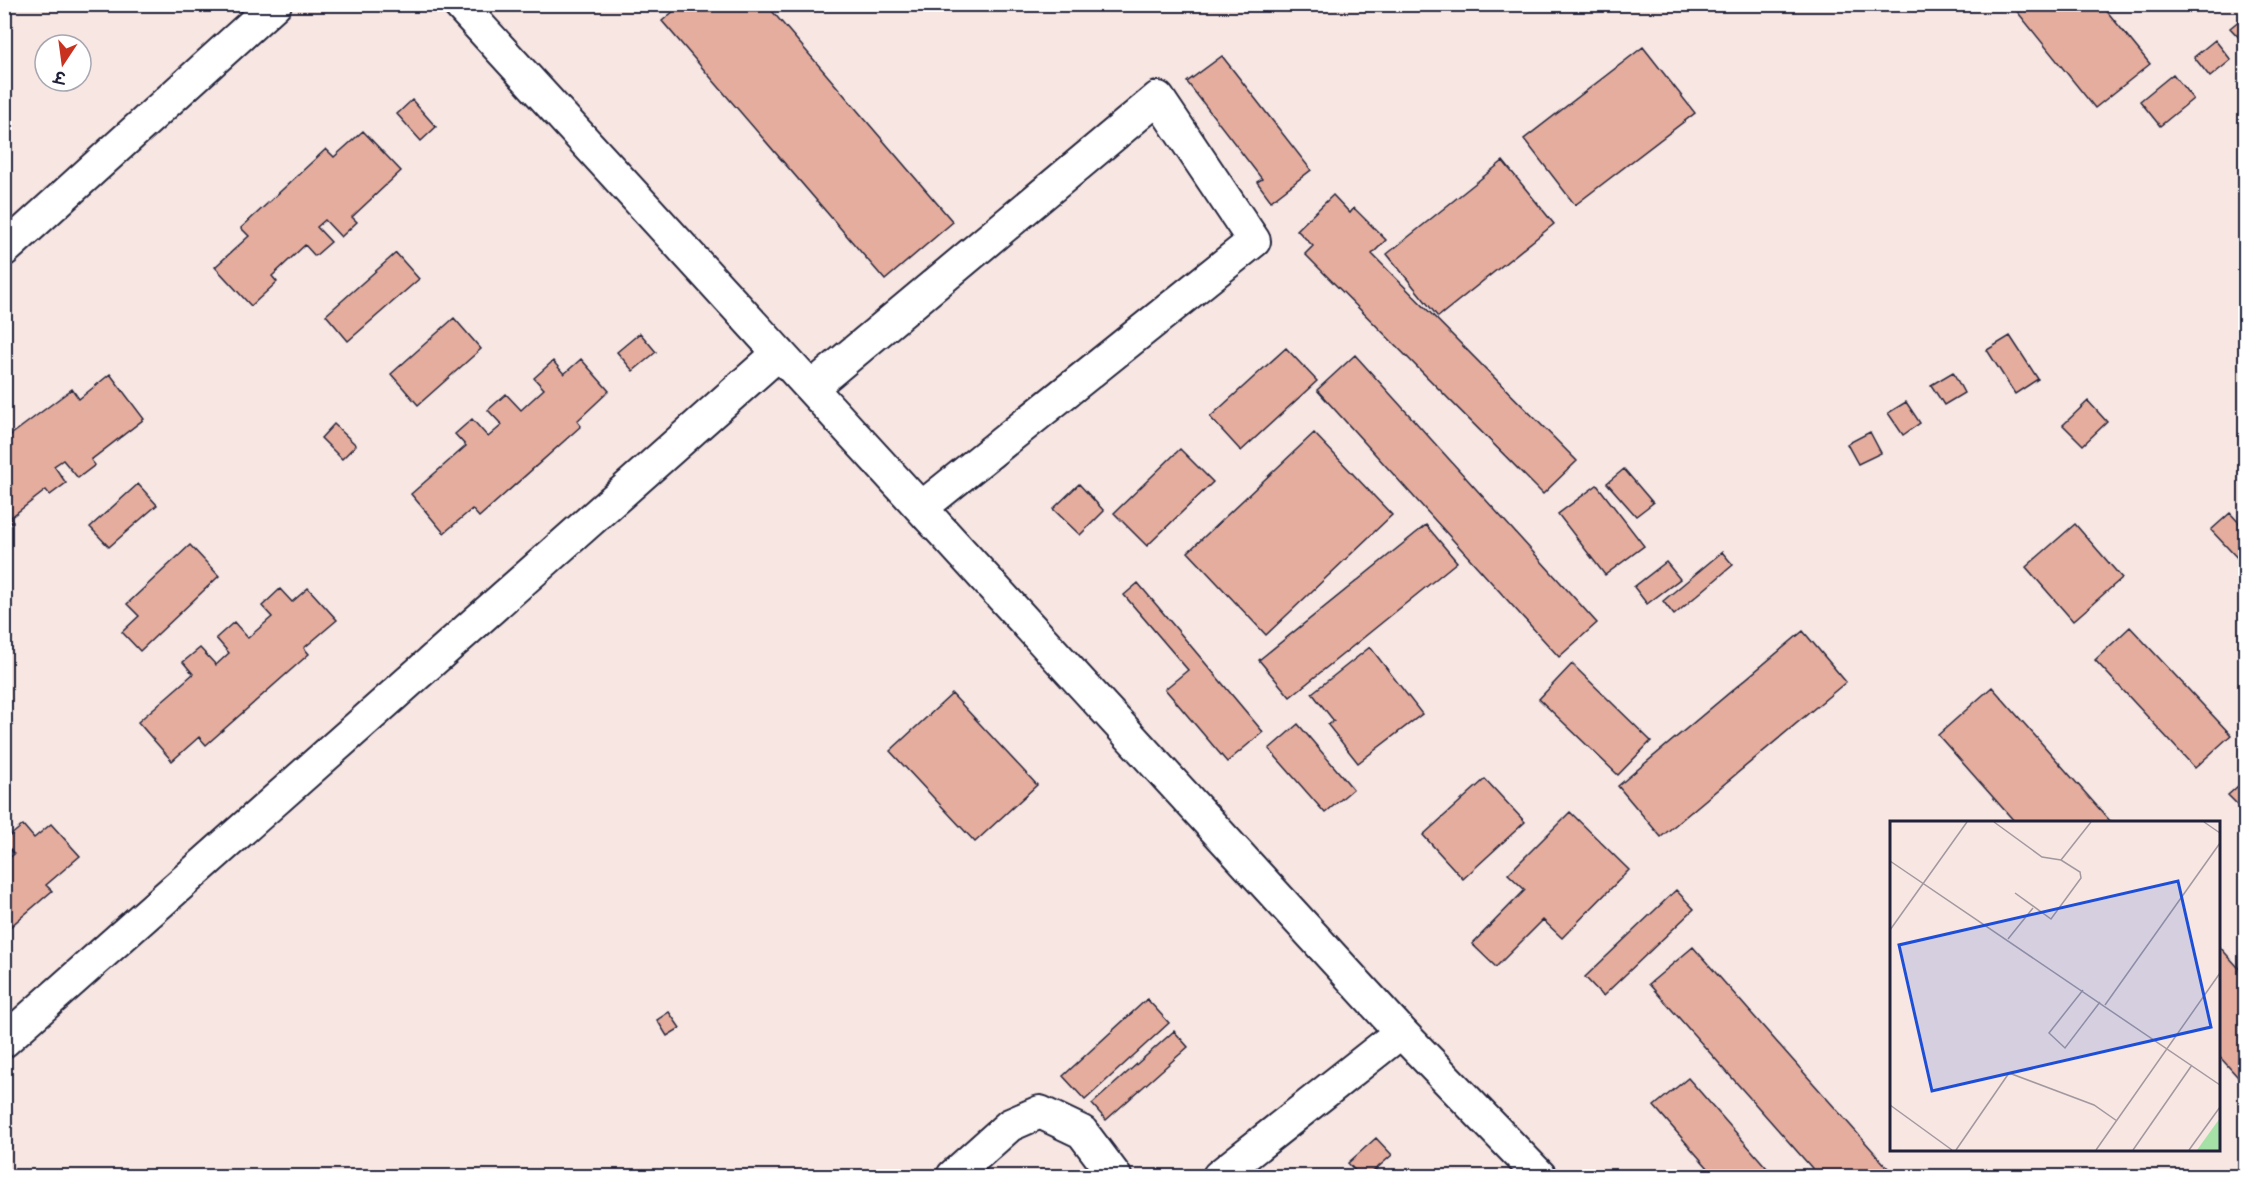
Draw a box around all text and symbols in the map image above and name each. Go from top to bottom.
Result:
north arrow [33,33,93,93]
text: उ [51,64,69,89]
inset map [1890,821,2220,1151]

